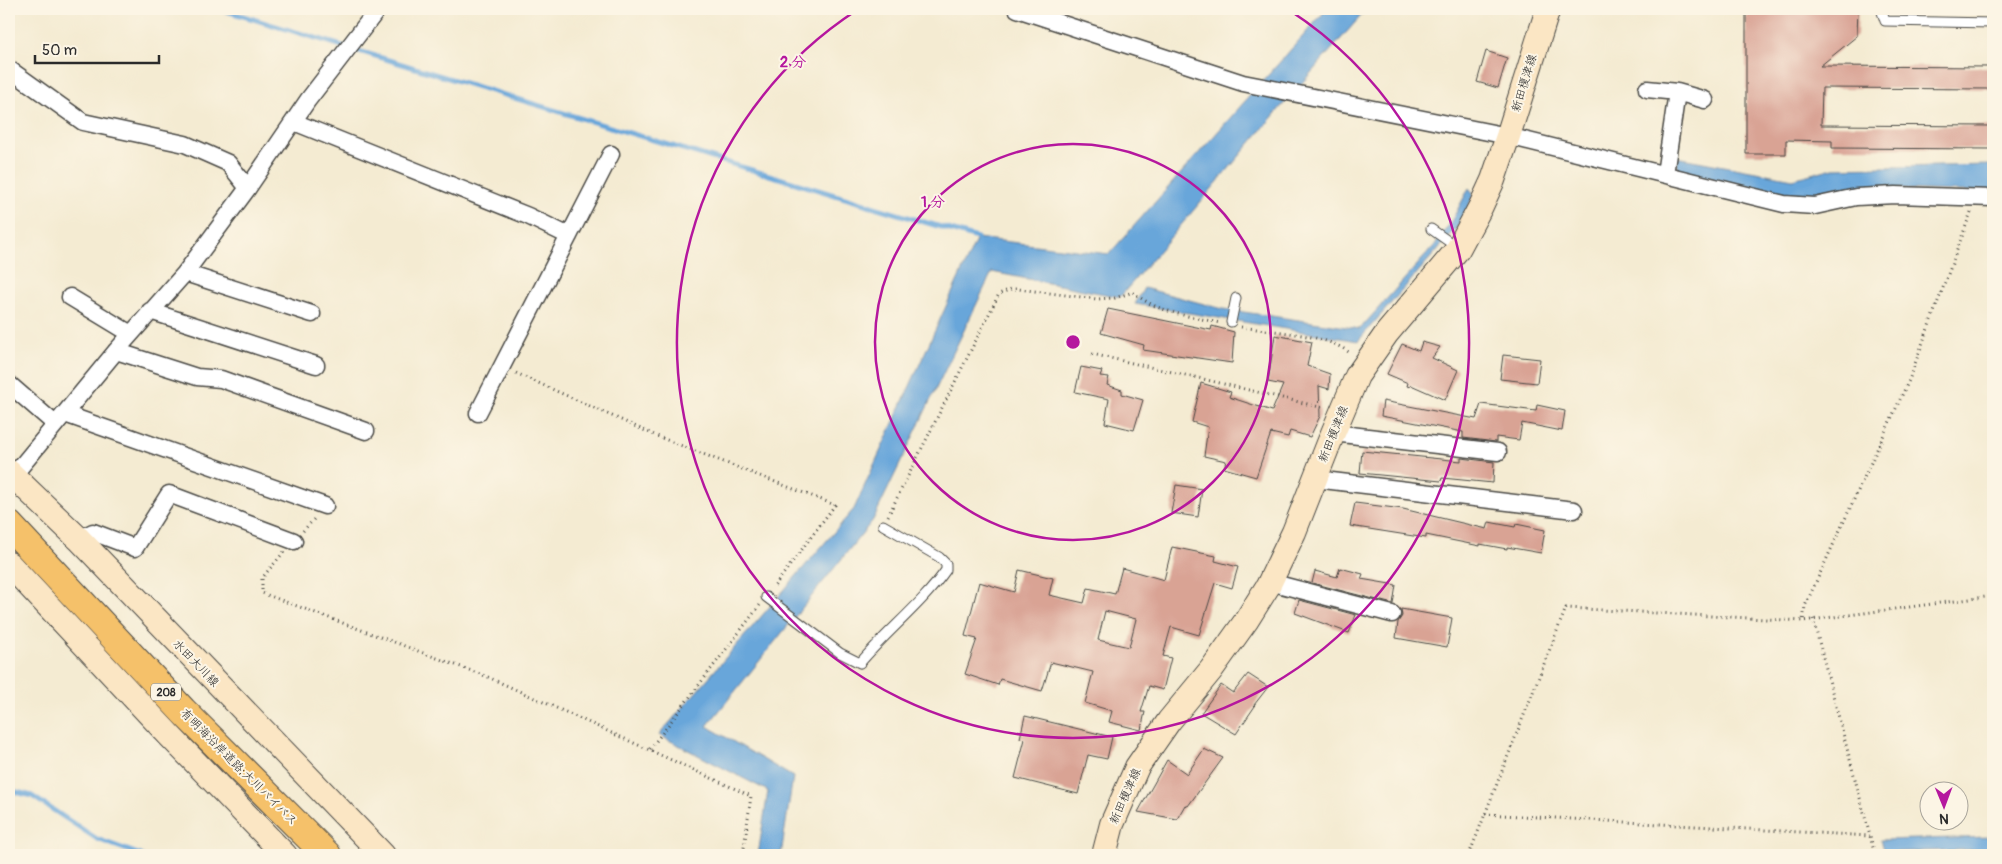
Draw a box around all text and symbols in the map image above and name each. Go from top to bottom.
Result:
scale bar [35,32,159,64]
text: 50 m [42,41,77,60]
street label: 新田榎津線 [1509,52,1540,114]
text: 2 分 [780,53,806,72]
text: 1 分 [921,193,945,212]
centre of rings [1064,333,1082,351]
street label: 新田榎津線 [1315,404,1352,465]
street label: 水田大川線 [169,637,222,690]
road number: 208 [151,684,181,700]
street label: 有明海沿岸道路;大川バイパス [177,706,300,829]
street label: 新田榎津線 [1106,766,1145,827]
north arrow [1920,782,1970,832]
text: N [1939,810,1949,827]

